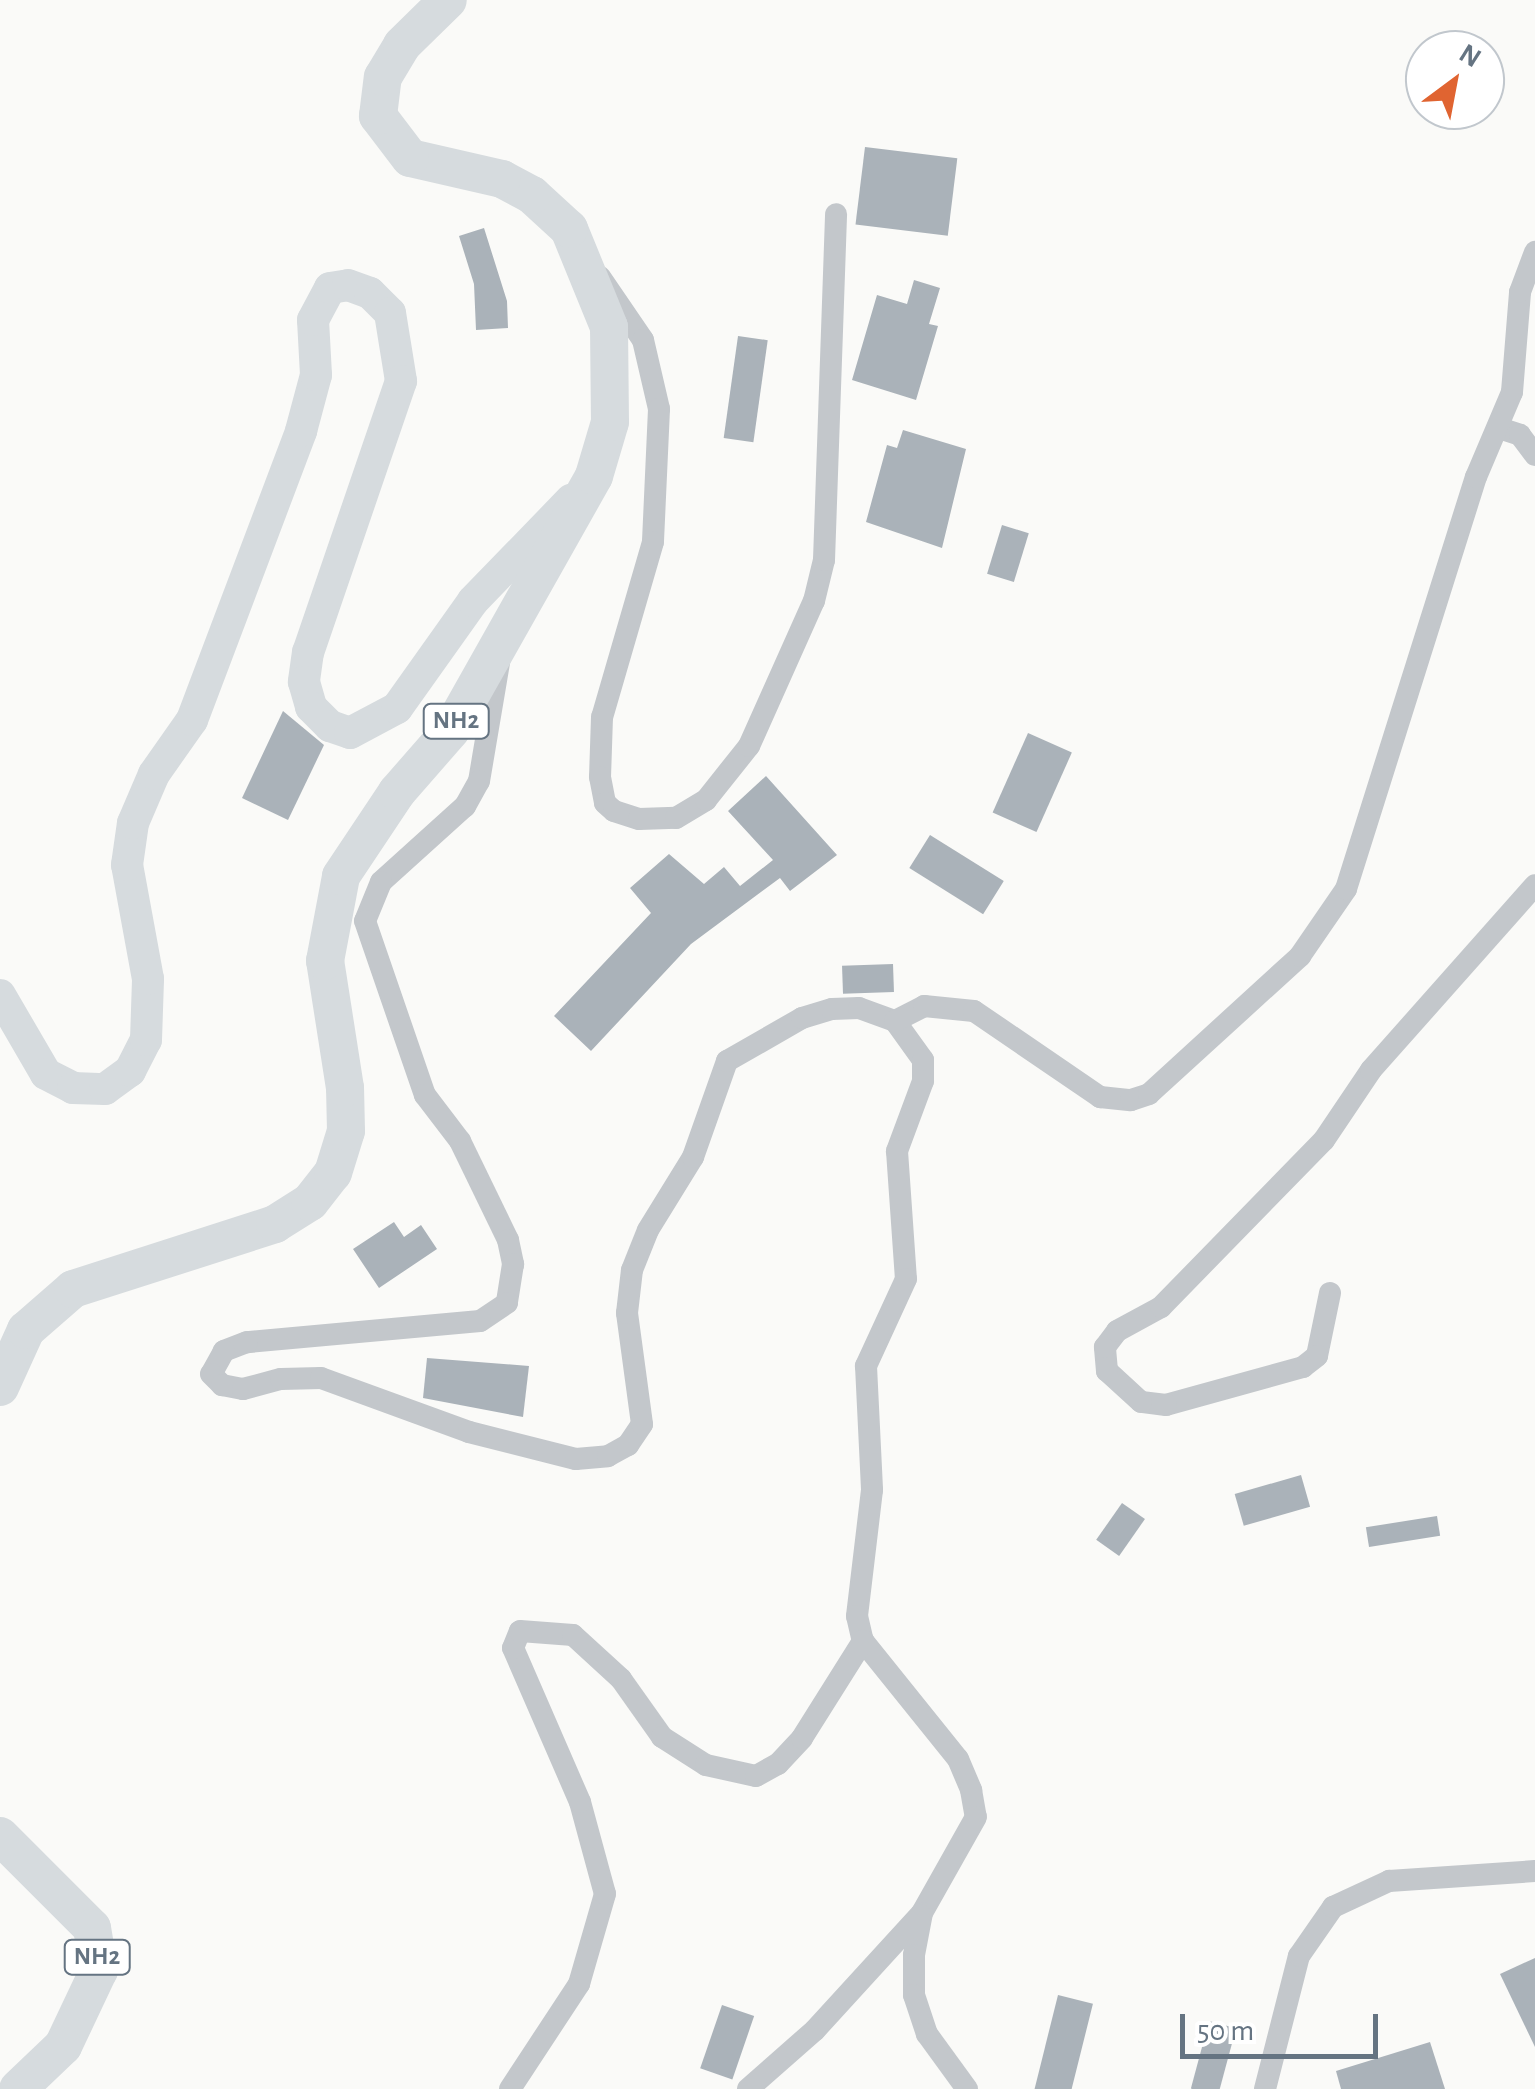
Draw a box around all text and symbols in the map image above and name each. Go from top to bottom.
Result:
north arrow [1405,30,1505,130]
text: N [1454,39,1486,73]
road number: NH2 [421,701,491,741]
road number: NH2 [62,1937,132,1977]
scale bar [1185,1994,1382,2056]
text: 50 m [1197,2016,1254,2046]

